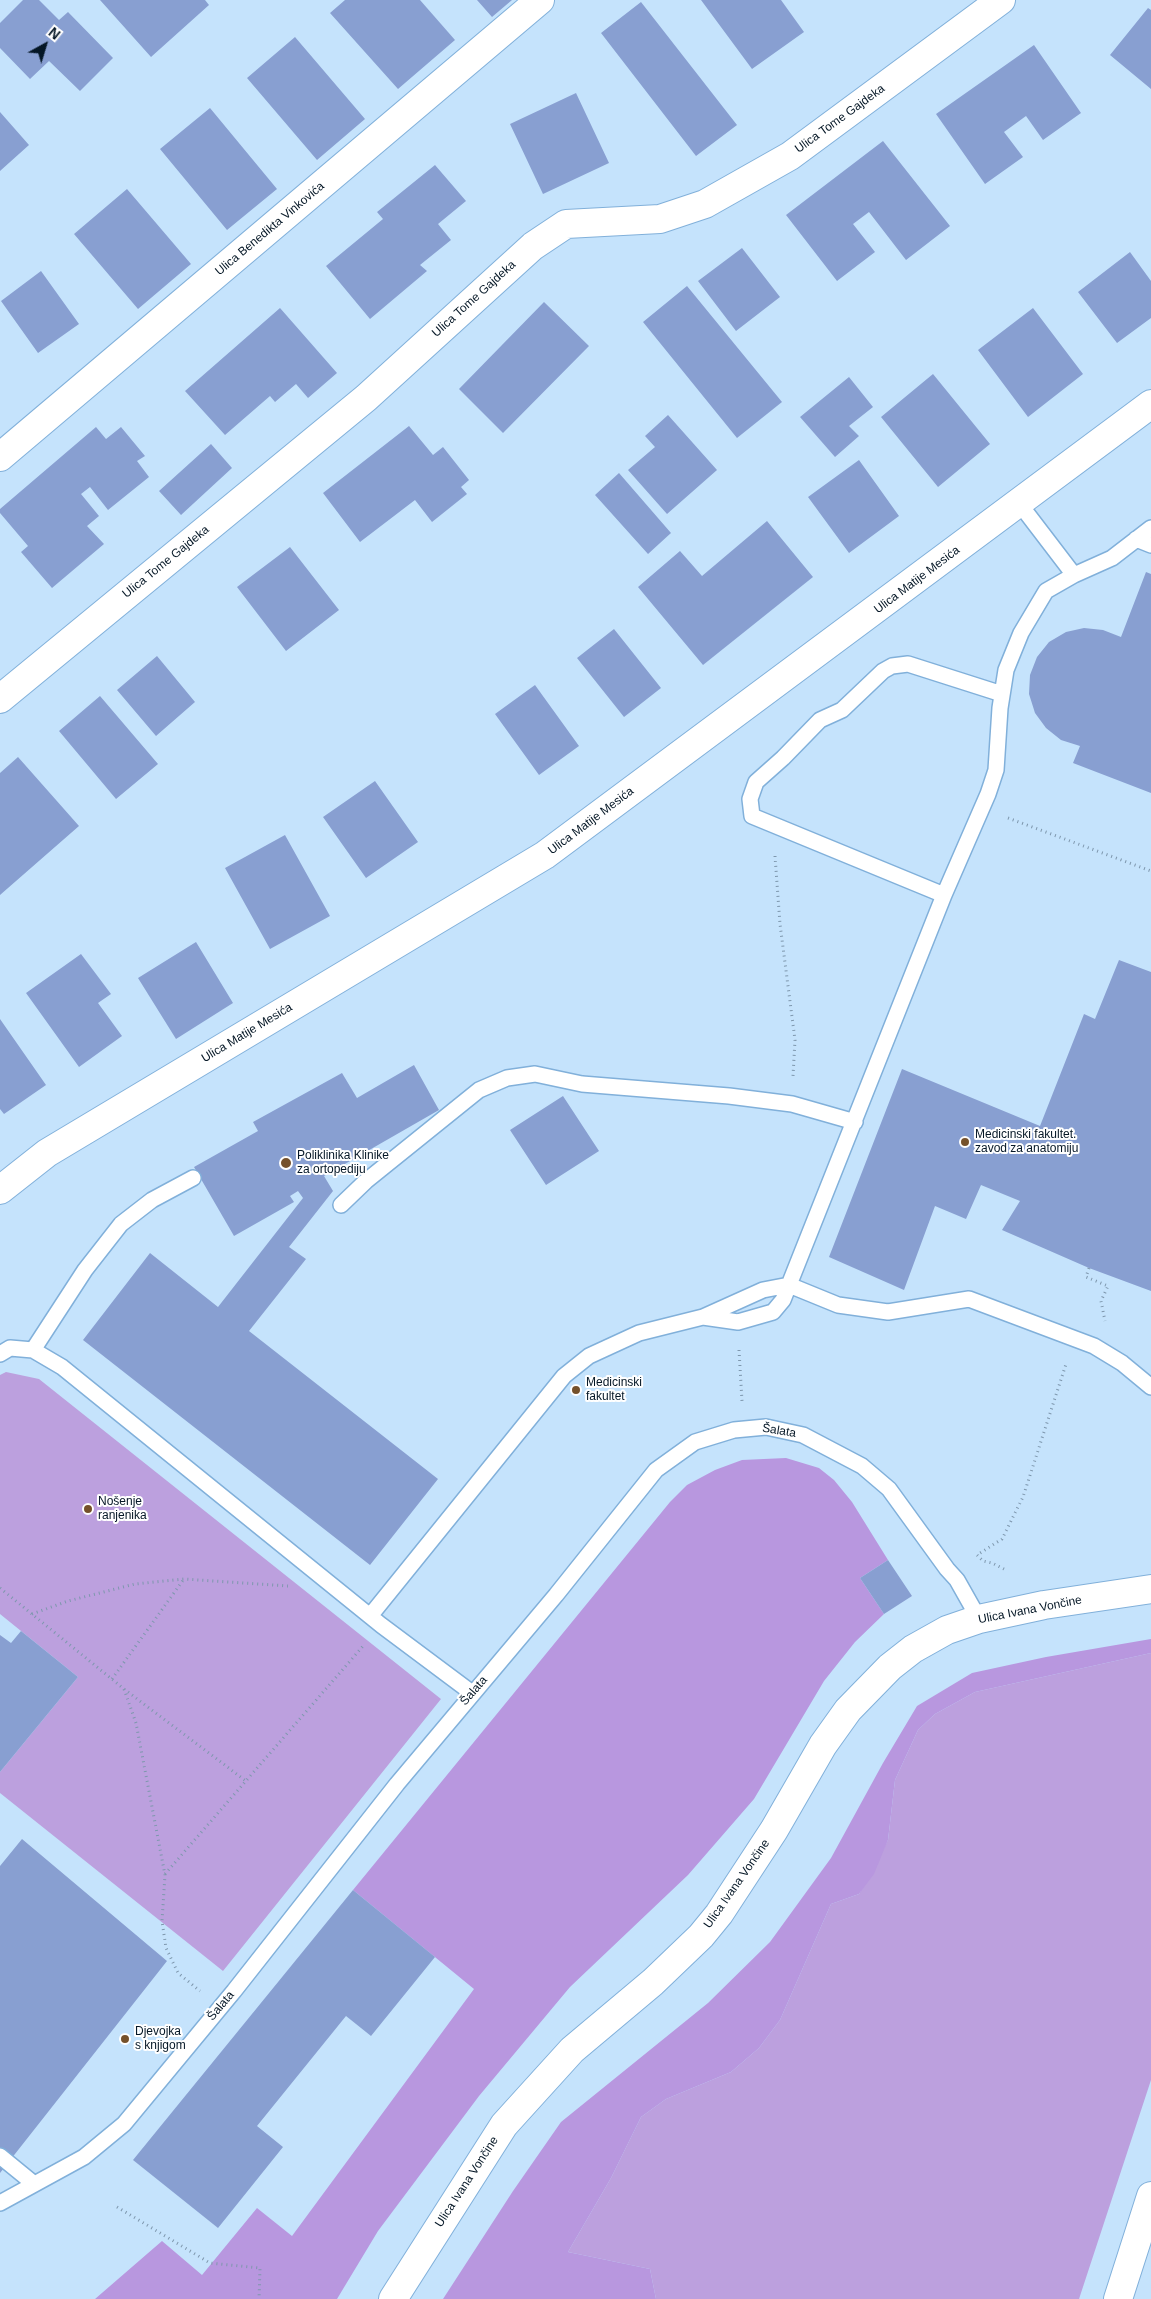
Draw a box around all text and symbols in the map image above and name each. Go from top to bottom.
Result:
north arrow [20,20,70,70]
text: N [45,24,63,43]
street label: Ulica Tome Gajdeka [792,82,888,156]
street label: Ulica Benedikta Vinkovića [213,179,327,279]
street label: Ulica Tome Gajdeka [429,258,519,340]
street label: Ulica Tome Gajdeka [120,523,212,601]
street label: Ulica Matije Mesića [871,543,963,617]
street label: Ulica Matije Mesića [545,784,637,858]
street label: Ulica Matije Mesića [199,1000,295,1066]
place label: Medicinski fakultet. zavod za anatomiju [975,1128,1078,1156]
marker: Medicinski fakultet. zavod za anatomiju [959,1136,971,1148]
place label: Poliklinika Klinike za ortopediju [297,1149,389,1177]
marker: Poliklinika Klinike za ortopediju [279,1156,293,1170]
place label: Medicinski fakultet [586,1376,642,1404]
marker: Medicinski fakultet [570,1384,582,1396]
street label: Šalata [761,1421,797,1441]
place label: Nošenje ranjenika [98,1495,147,1523]
marker: Nošenje ranjenika [82,1503,94,1515]
street label: Ulica Ivana Vončine [977,1593,1083,1627]
street label: Šalata [457,1673,491,1709]
street label: Ulica Ivana Vončine [701,1837,773,1931]
street label: Šalata [205,1988,237,2024]
place label: Djevojka s knjigom [135,2025,186,2053]
marker: Djevojka s knjigom [119,2033,131,2045]
street label: Ulica Ivana Vončine [432,2134,502,2230]

